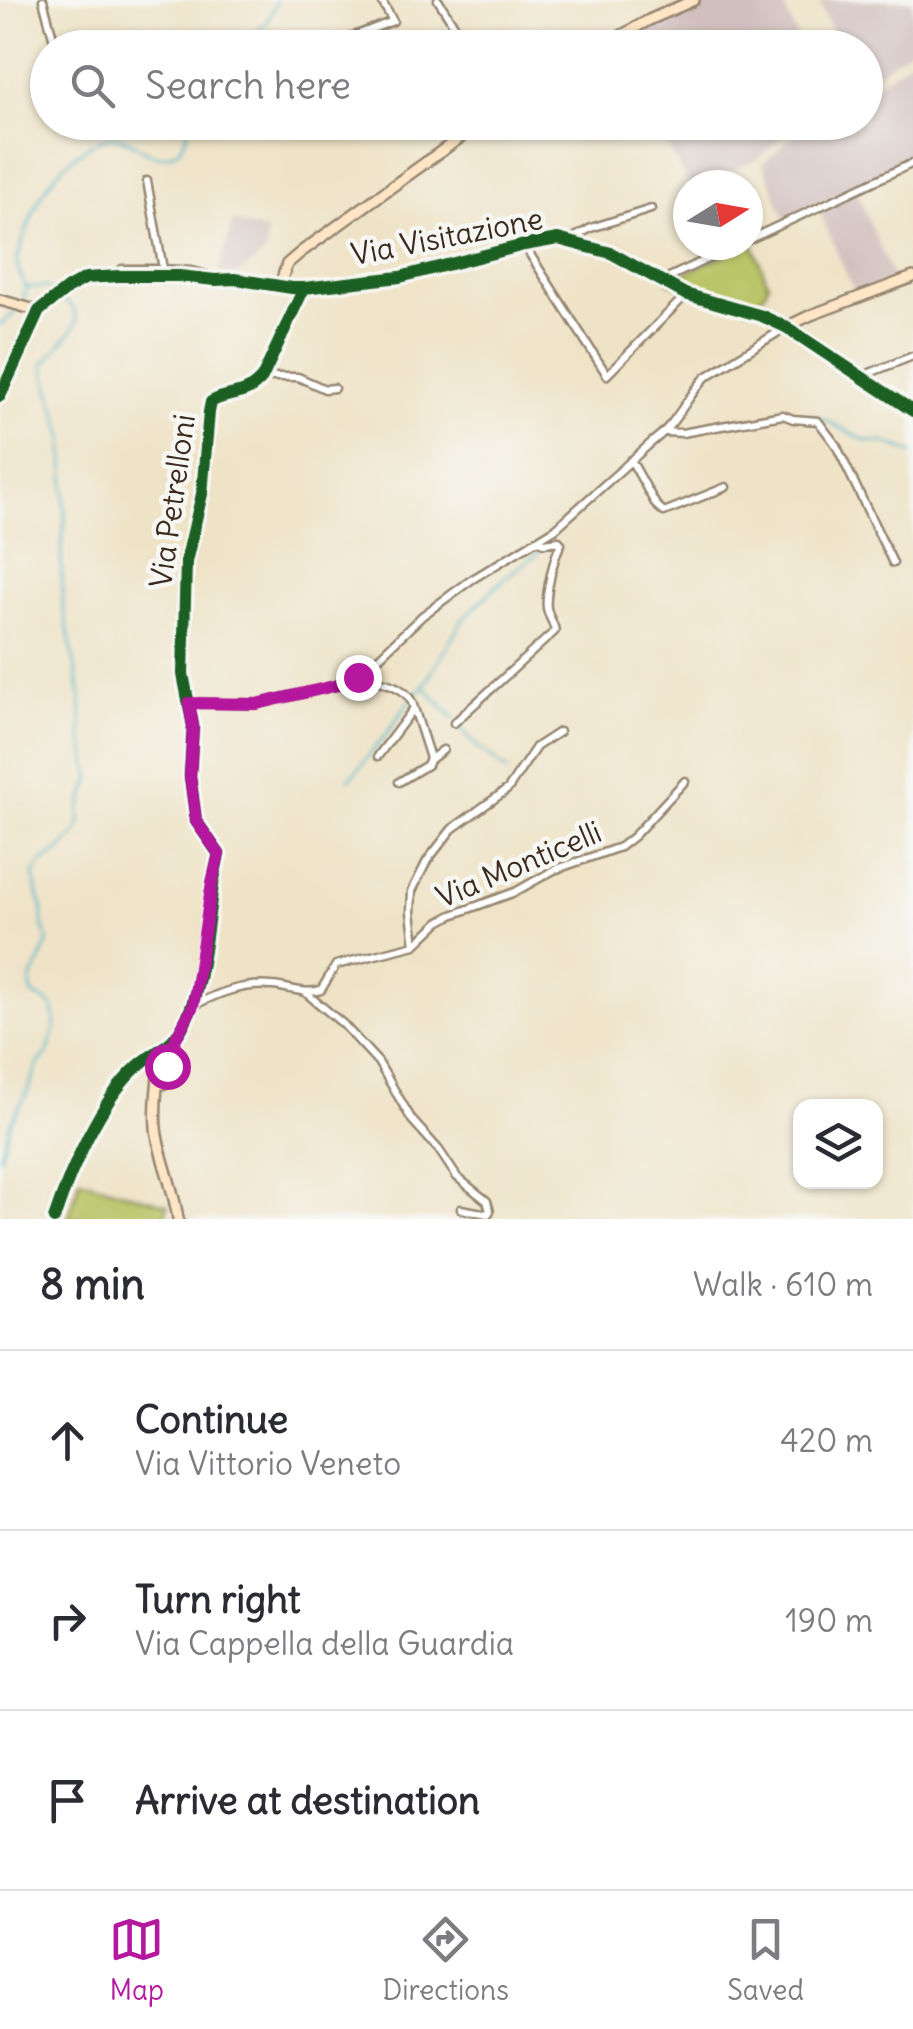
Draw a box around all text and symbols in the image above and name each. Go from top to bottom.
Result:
search box [30,30,883,140]
icon: search [65,58,120,113]
text: Search here [145,62,351,109]
north arrow [673,170,763,260]
street label: Via Visitazione [348,199,546,273]
street label: Via Petrelloni [141,412,203,590]
route end [336,655,382,701]
street label: Via Monticelli [430,812,607,916]
route start [145,1044,191,1090]
map controls [793,1099,883,1189]
button: layers [793,1099,883,1189]
text: 8 min [40,1258,145,1310]
text: Walk · 610 m [693,1264,873,1305]
text: Continue [135,1396,288,1443]
icon: ahead [40,1413,95,1468]
text: 420 m [780,1420,873,1461]
text: Via Vittorio Veneto [135,1443,401,1484]
text: Turn right [135,1576,301,1623]
icon: right [40,1593,95,1648]
text: 190 m [785,1600,873,1641]
text: Via Cappella della Guardia [135,1623,514,1664]
icon: arrive [40,1773,95,1828]
text: Arrive at destination [135,1777,480,1824]
tab: Map [109,1912,164,2008]
tab: Directions [382,1912,509,2008]
tab: Saved [727,1912,804,2008]

